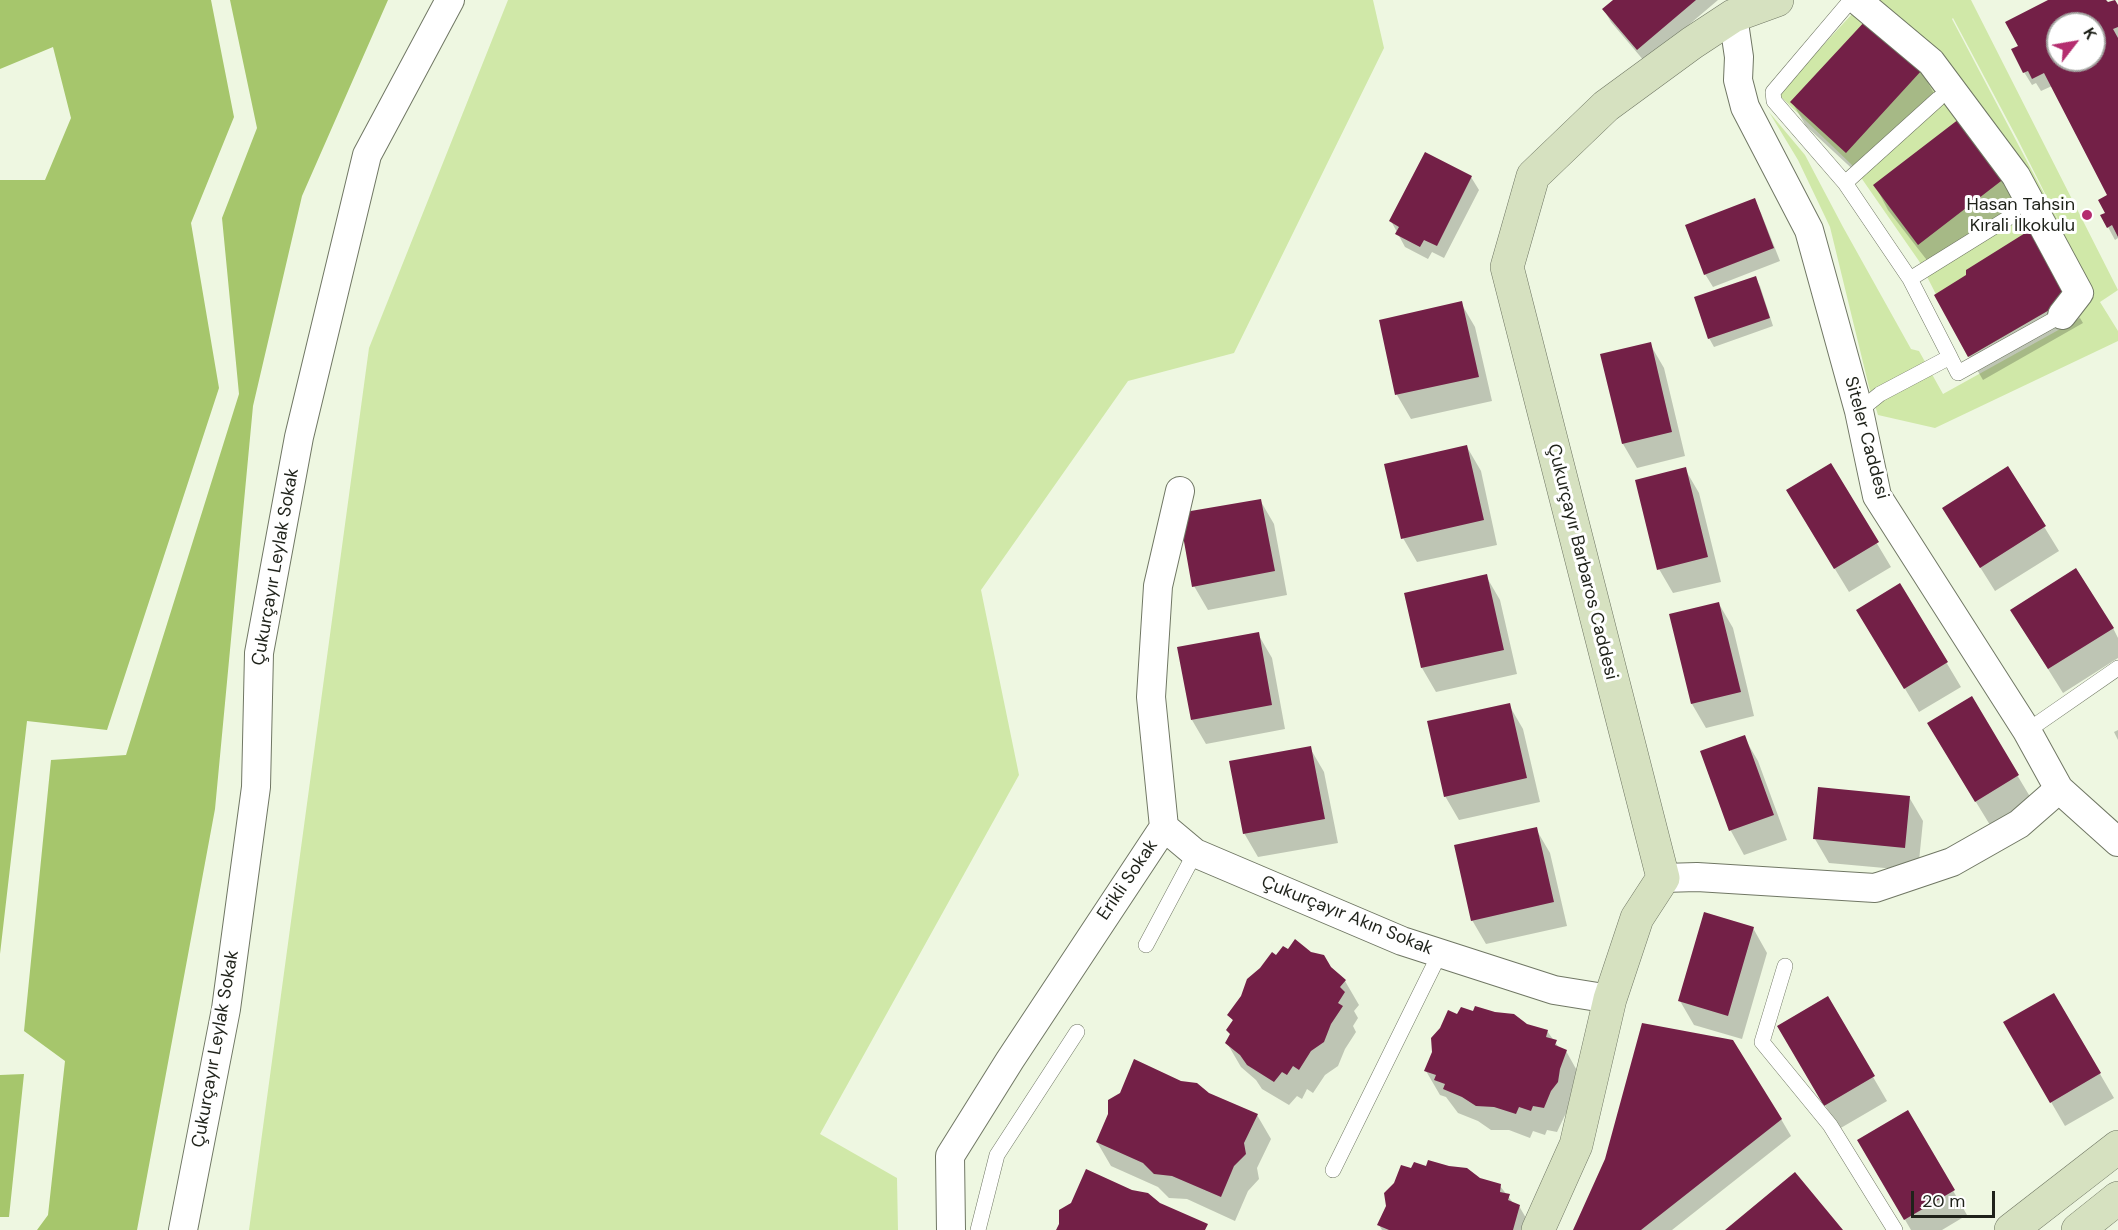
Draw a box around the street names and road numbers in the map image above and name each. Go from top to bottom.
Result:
street label: Siteler Caddesi [1839,374,1893,502]
street label: Çukurçayır Barbaros Caddesi [1542,442,1622,682]
street label: Çukurçayır Leylak Sokak [248,467,304,667]
street label: Erikli Sokak [1093,836,1163,924]
street label: Çukurçayır Akın Sokak [1258,872,1436,960]
street label: Çukurçayır Leylak Sokak [188,949,244,1149]

